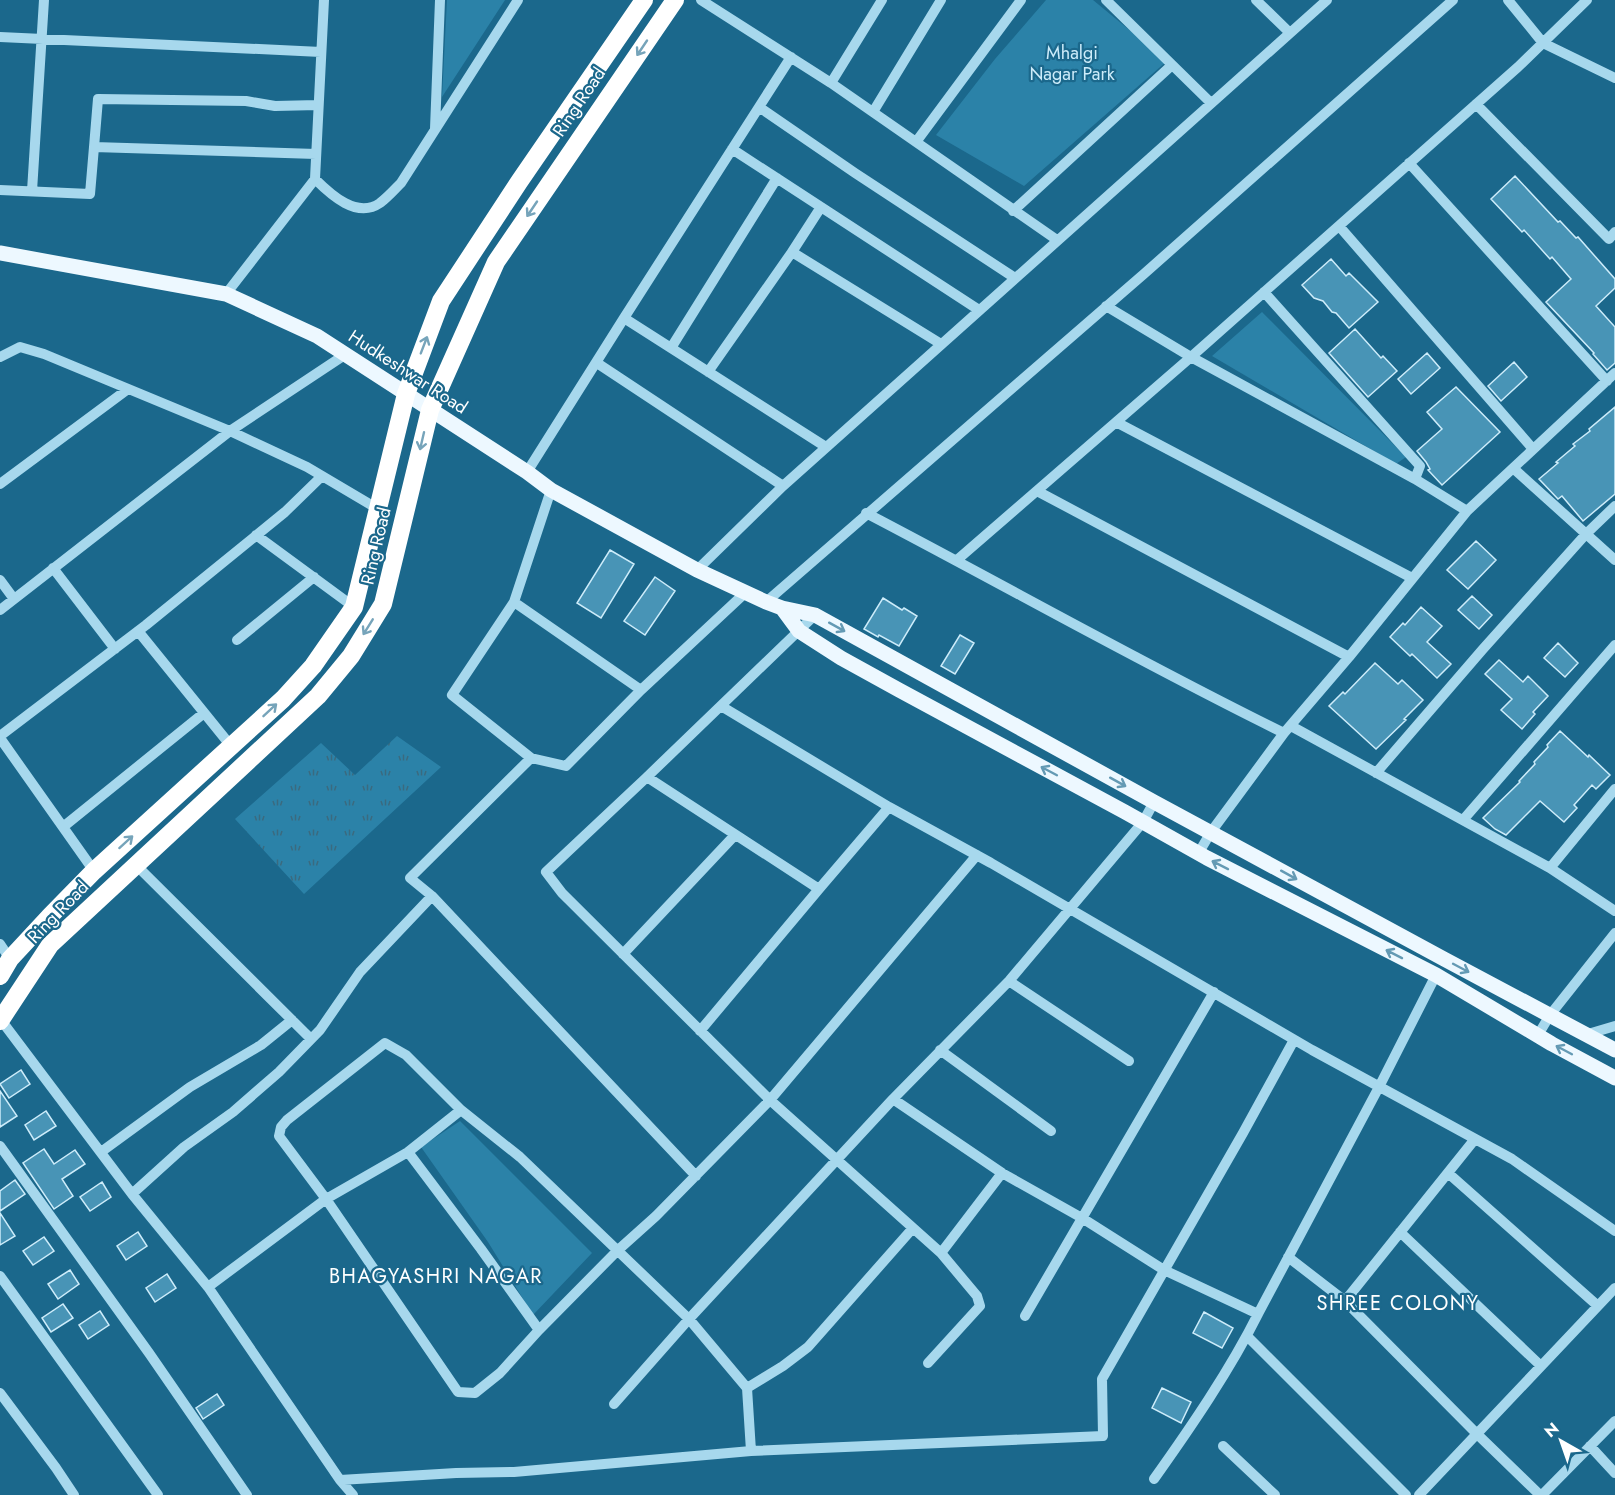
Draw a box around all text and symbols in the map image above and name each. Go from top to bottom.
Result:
one-way arrow [635,40,648,57]
park label: Mhalgi Nagar Park [1029,40,1115,87]
street label: Ring Road [546,62,612,142]
one-way arrow [526,201,538,217]
street label: Hudkeshwar Road [343,324,473,420]
one-way arrow [419,337,430,355]
one-way arrow [416,432,428,451]
street label: Ring Road [354,505,398,587]
one-way arrow [362,619,375,636]
one-way arrow [828,621,845,633]
one-way arrow [262,704,277,718]
one-way arrow [1041,765,1059,776]
one-way arrow [1109,776,1126,788]
one-way arrow [118,835,133,849]
one-way arrow [1212,859,1230,871]
one-way arrow [1280,870,1298,881]
street label: Ring Road [21,875,95,949]
one-way arrow [1385,947,1403,959]
one-way arrow [1451,963,1469,974]
one-way arrow [1555,1044,1573,1055]
district label: BHAGYASHRI NAGAR [329,1262,543,1291]
district label: SHREE COLONY [1317,1289,1479,1318]
north arrow [1531,1411,1591,1471]
text: N [1539,1417,1564,1443]

